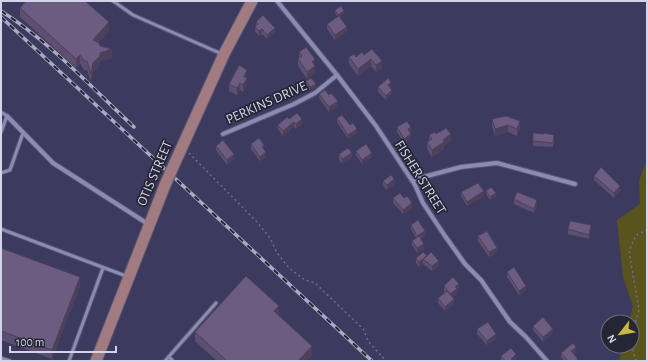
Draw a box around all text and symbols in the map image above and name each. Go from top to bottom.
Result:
street label: PERKINS DRIVE [224,79,309,127]
street label: FISHER STREET [392,138,448,217]
street label: OTIS STREET [135,139,175,208]
north arrow [600,314,640,354]
scale bar [10,328,116,354]
text: N [605,333,619,345]
text: 100 m [16,336,44,348]

